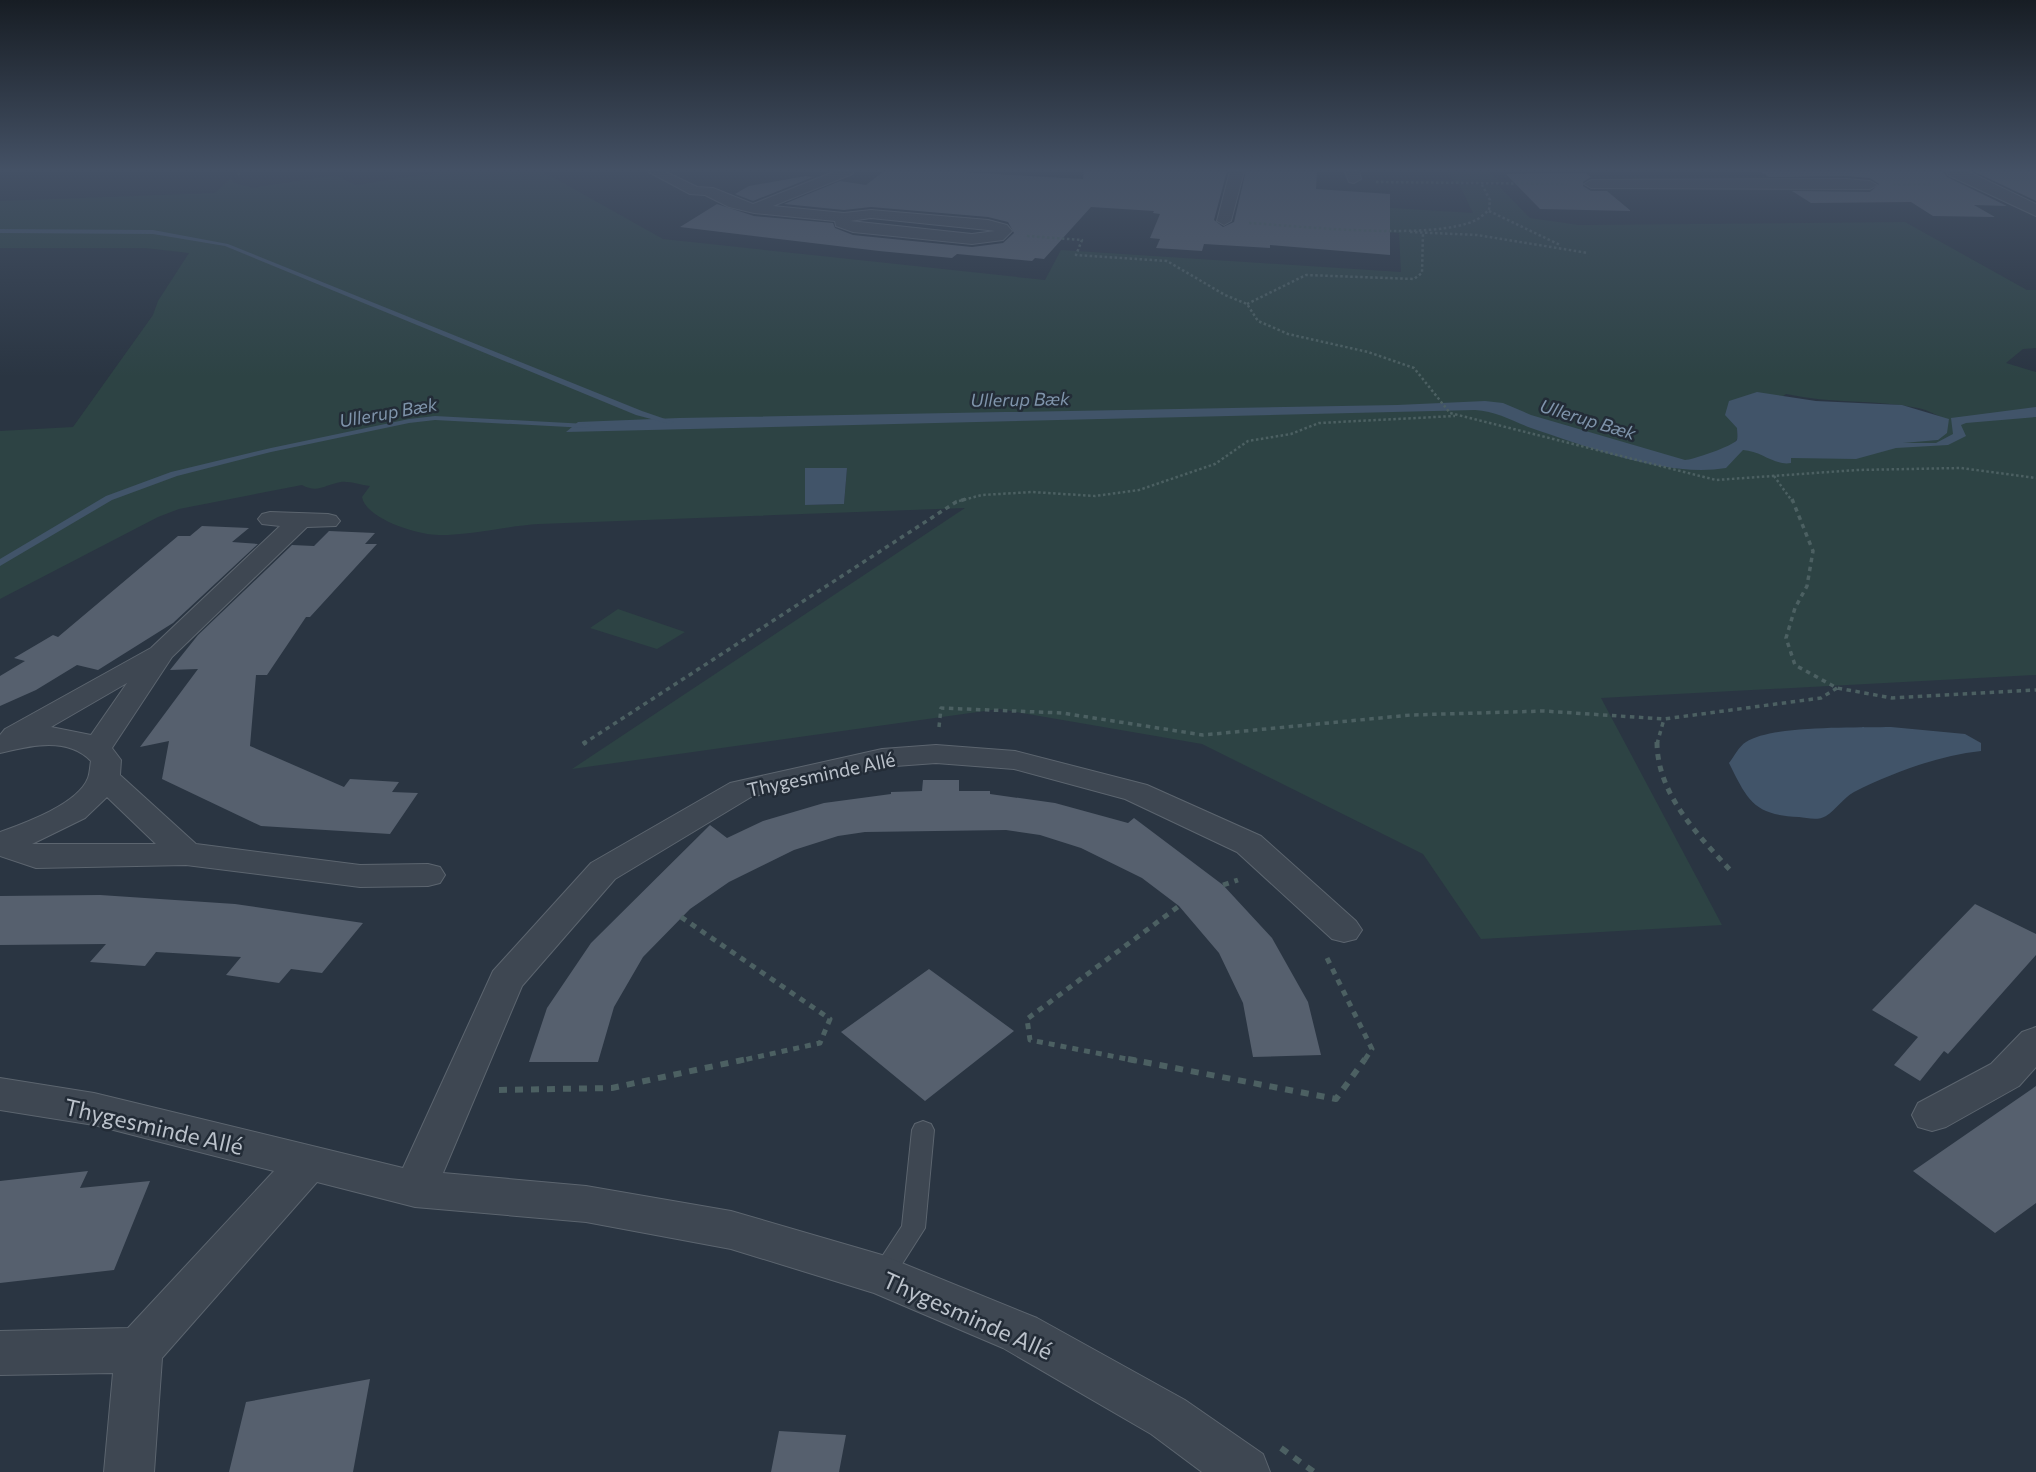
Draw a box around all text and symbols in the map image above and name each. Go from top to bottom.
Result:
water label: Ullerup Bæk [970,387,1071,411]
water label: Ullerup Bæk [337,392,440,431]
water label: Ullerup Bæk [1537,394,1640,444]
street label: Thygesminde Allé [745,747,897,801]
street label: Thygesminde Allé [62,1092,246,1160]
street label: Thygesminde Allé [879,1265,1057,1365]

